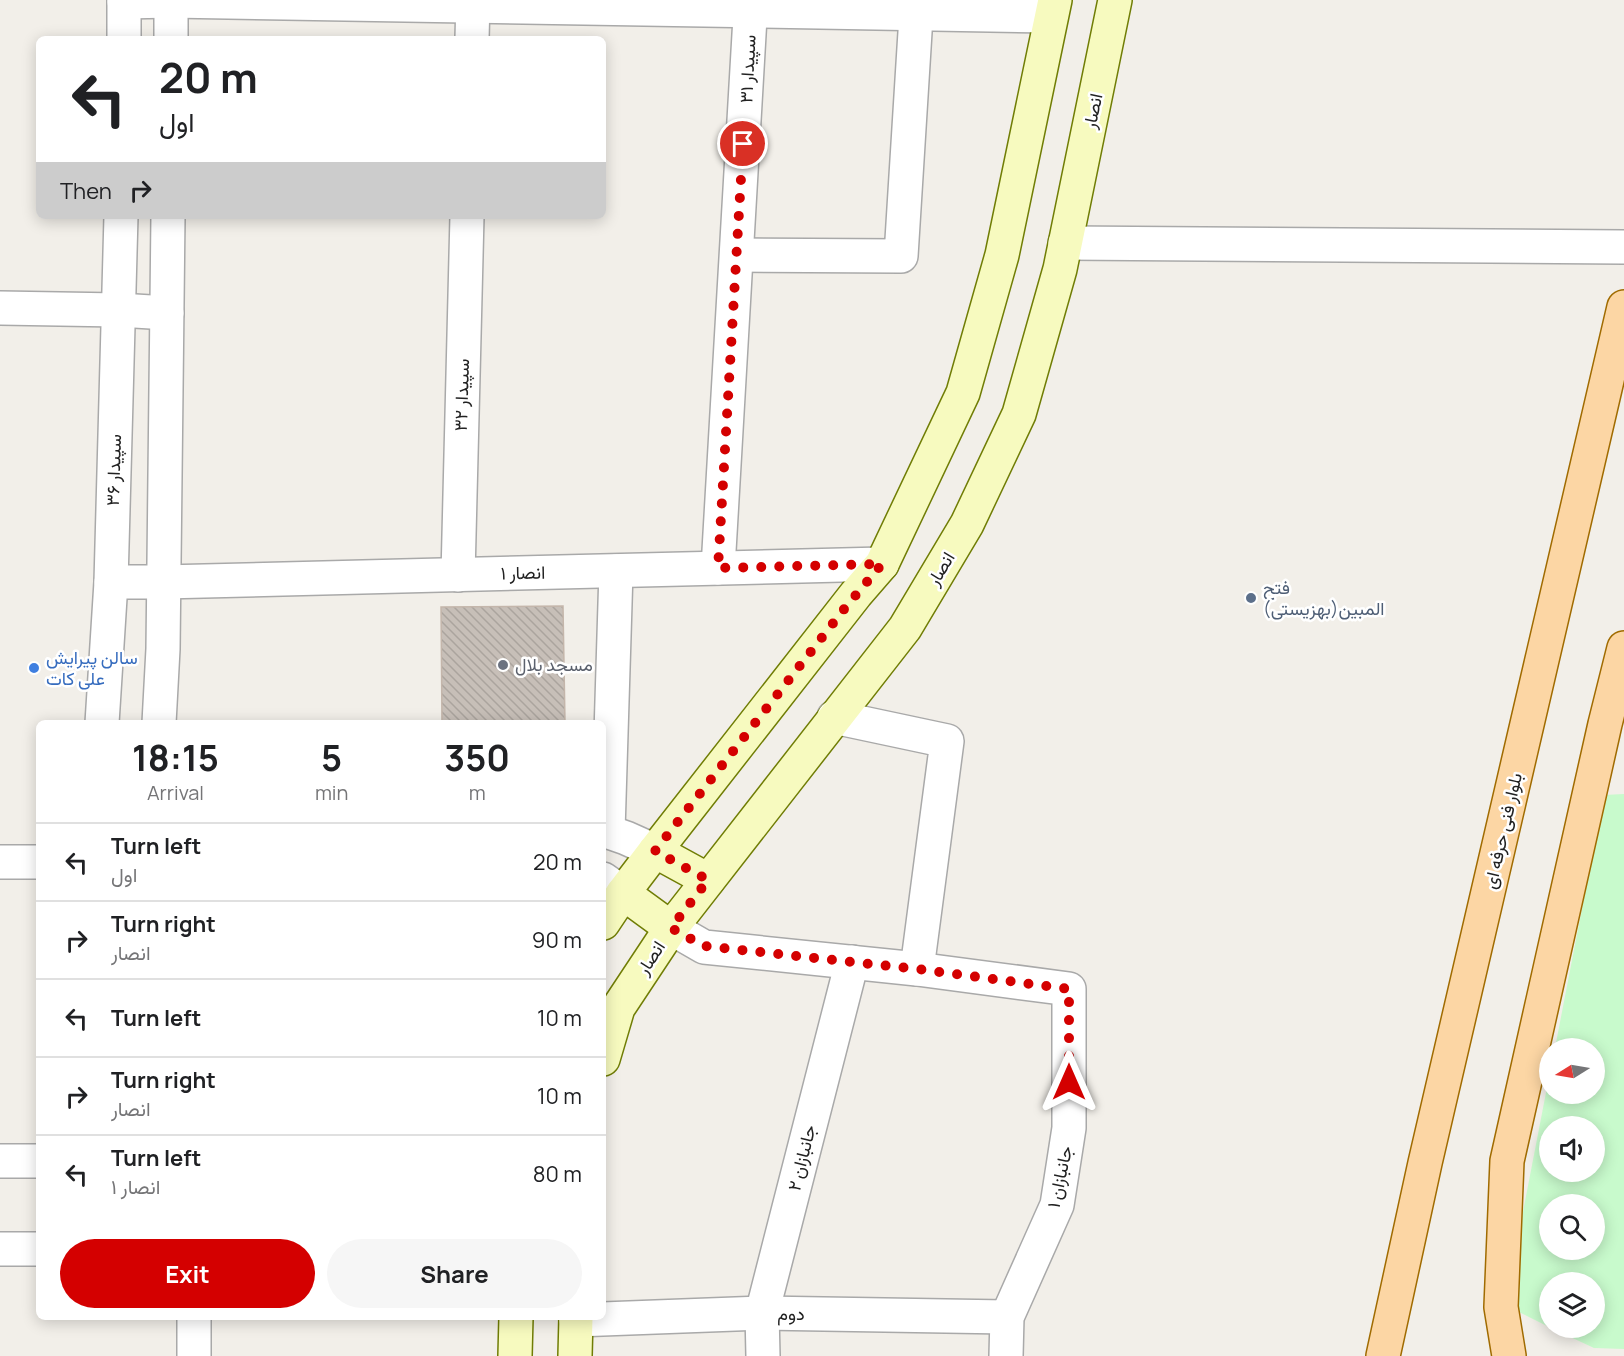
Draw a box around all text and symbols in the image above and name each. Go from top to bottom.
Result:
street label: سپیدار ۳۱ [733,34,762,104]
text: 20 m [159,48,258,106]
icon: left [60,60,138,138]
street label: انصار [1076,91,1107,132]
text: اول [159,103,195,140]
pin [717,118,768,169]
icon: arrive [726,127,759,160]
icon: right [124,174,157,207]
text: Then [60,176,112,206]
street label: سپیدار ۳۲ [448,358,475,432]
street label: سپیدار ۳۶ [100,434,127,506]
street label: انصار [920,547,960,591]
street label: انصار ۱ [501,560,545,584]
place label: فتح المبین(بهزیستی) [1263,575,1385,620]
marker: فتح المبین(بهزیستی) [1244,591,1258,605]
place label: سالن پیرایش علی کات [46,645,138,690]
place label: مسجد بلال [515,652,593,676]
marker: مسجد بلال [496,658,510,672]
marker: سالن پیرایش علی کات [27,661,41,675]
text: 18:15 [132,733,219,782]
text: 5 [321,733,342,782]
text: 350 [444,733,510,782]
street label: بلوار فنی حرفه ای [1477,770,1527,891]
text: Arrival [147,779,204,806]
text: min [315,779,348,806]
text: m [469,779,486,806]
text: Turn left [111,831,201,861]
icon: left [60,846,93,879]
text: 20 m [533,847,582,877]
text: اول [111,861,137,888]
text: Turn right [111,909,216,939]
icon: right [60,924,93,957]
text: 90 m [532,925,582,955]
street label: انصار [630,936,670,980]
text: انصار [111,939,151,966]
icon: left [60,1002,93,1035]
text: Turn left [111,1003,201,1033]
text: 10 m [537,1003,582,1033]
north arrow [1539,1038,1605,1104]
map controls [1539,1038,1605,1338]
position arrow [1037,1050,1101,1114]
text: Turn right [111,1065,216,1095]
icon: right [60,1080,93,1113]
text: 10 m [537,1081,582,1111]
text: انصار [111,1095,151,1122]
button: sound [1539,1116,1605,1182]
street label: جانبازان ۲ [781,1122,821,1193]
text: Turn left [111,1143,201,1173]
street label: جانبازان ۱ [1041,1144,1077,1210]
icon: left [60,1158,93,1191]
text: 80 m [533,1159,582,1189]
text: انصار ۱ [111,1173,160,1200]
button: search [1539,1194,1605,1260]
button: Exit [60,1239,315,1308]
button: Share [327,1239,582,1308]
button: layers [1539,1272,1605,1338]
street label: دوم [777,1301,805,1326]

